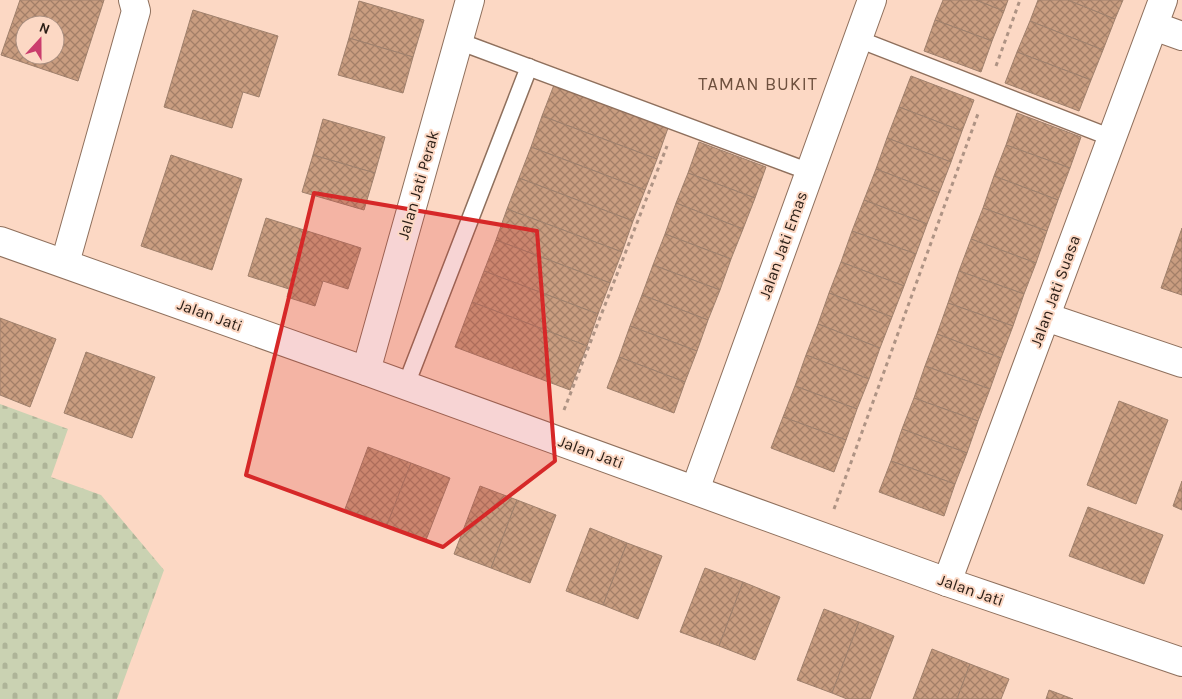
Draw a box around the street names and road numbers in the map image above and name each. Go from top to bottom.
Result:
street label: Jalan Jati Perak [393,128,443,242]
street label: Jalan Jati Emas [755,189,811,301]
street label: Jalan Jati Suasa [1026,233,1084,349]
street label: Jalan Jati [175,294,245,336]
street label: Jalan Jati [556,431,626,473]
street label: Jalan Jati [936,570,1006,610]

